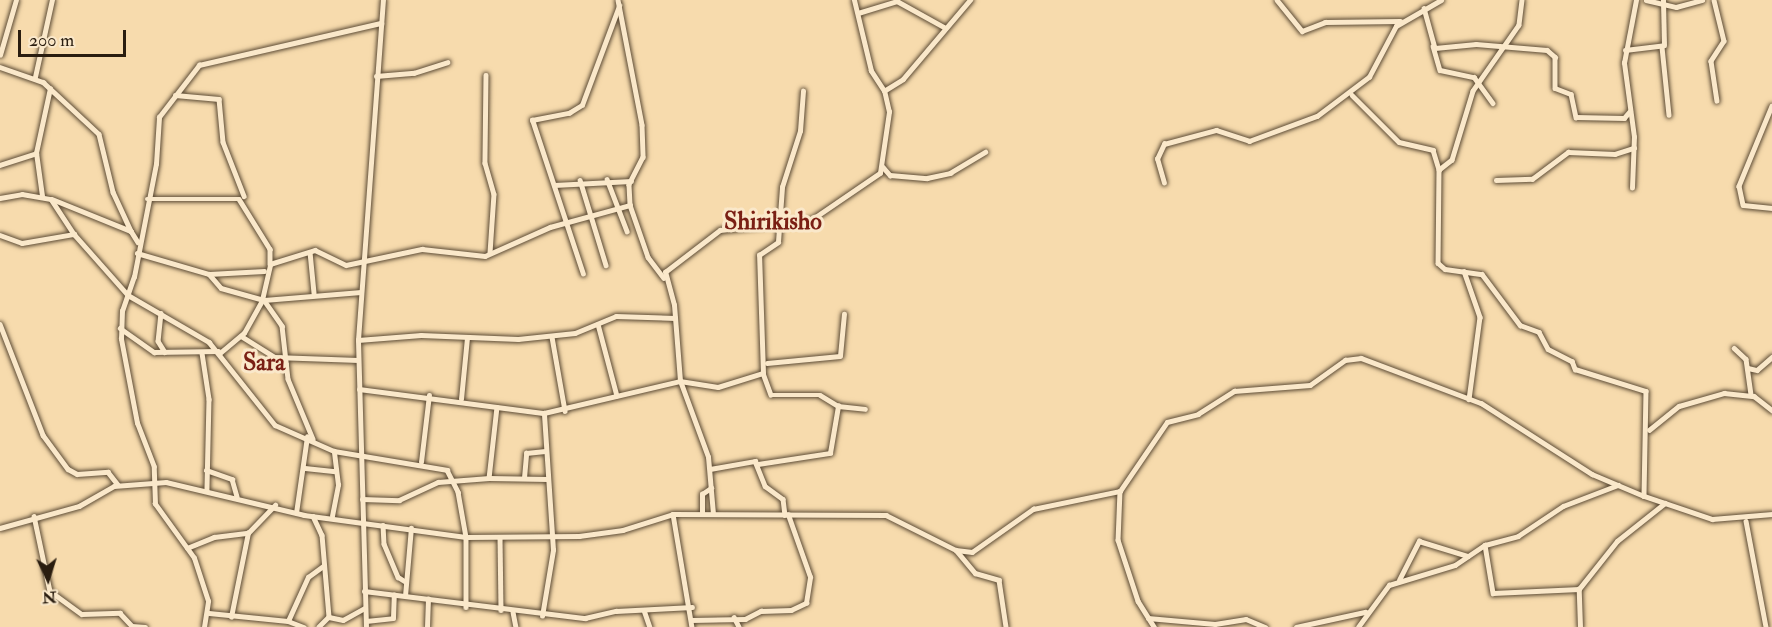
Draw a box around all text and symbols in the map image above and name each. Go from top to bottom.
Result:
scale bar [21,18,129,56]
text: 200 m [29,29,74,52]
district label: Shirikisho [724,208,822,236]
district label: Sara [243,349,285,377]
north arrow [18,549,78,609]
text: N [41,586,57,607]

